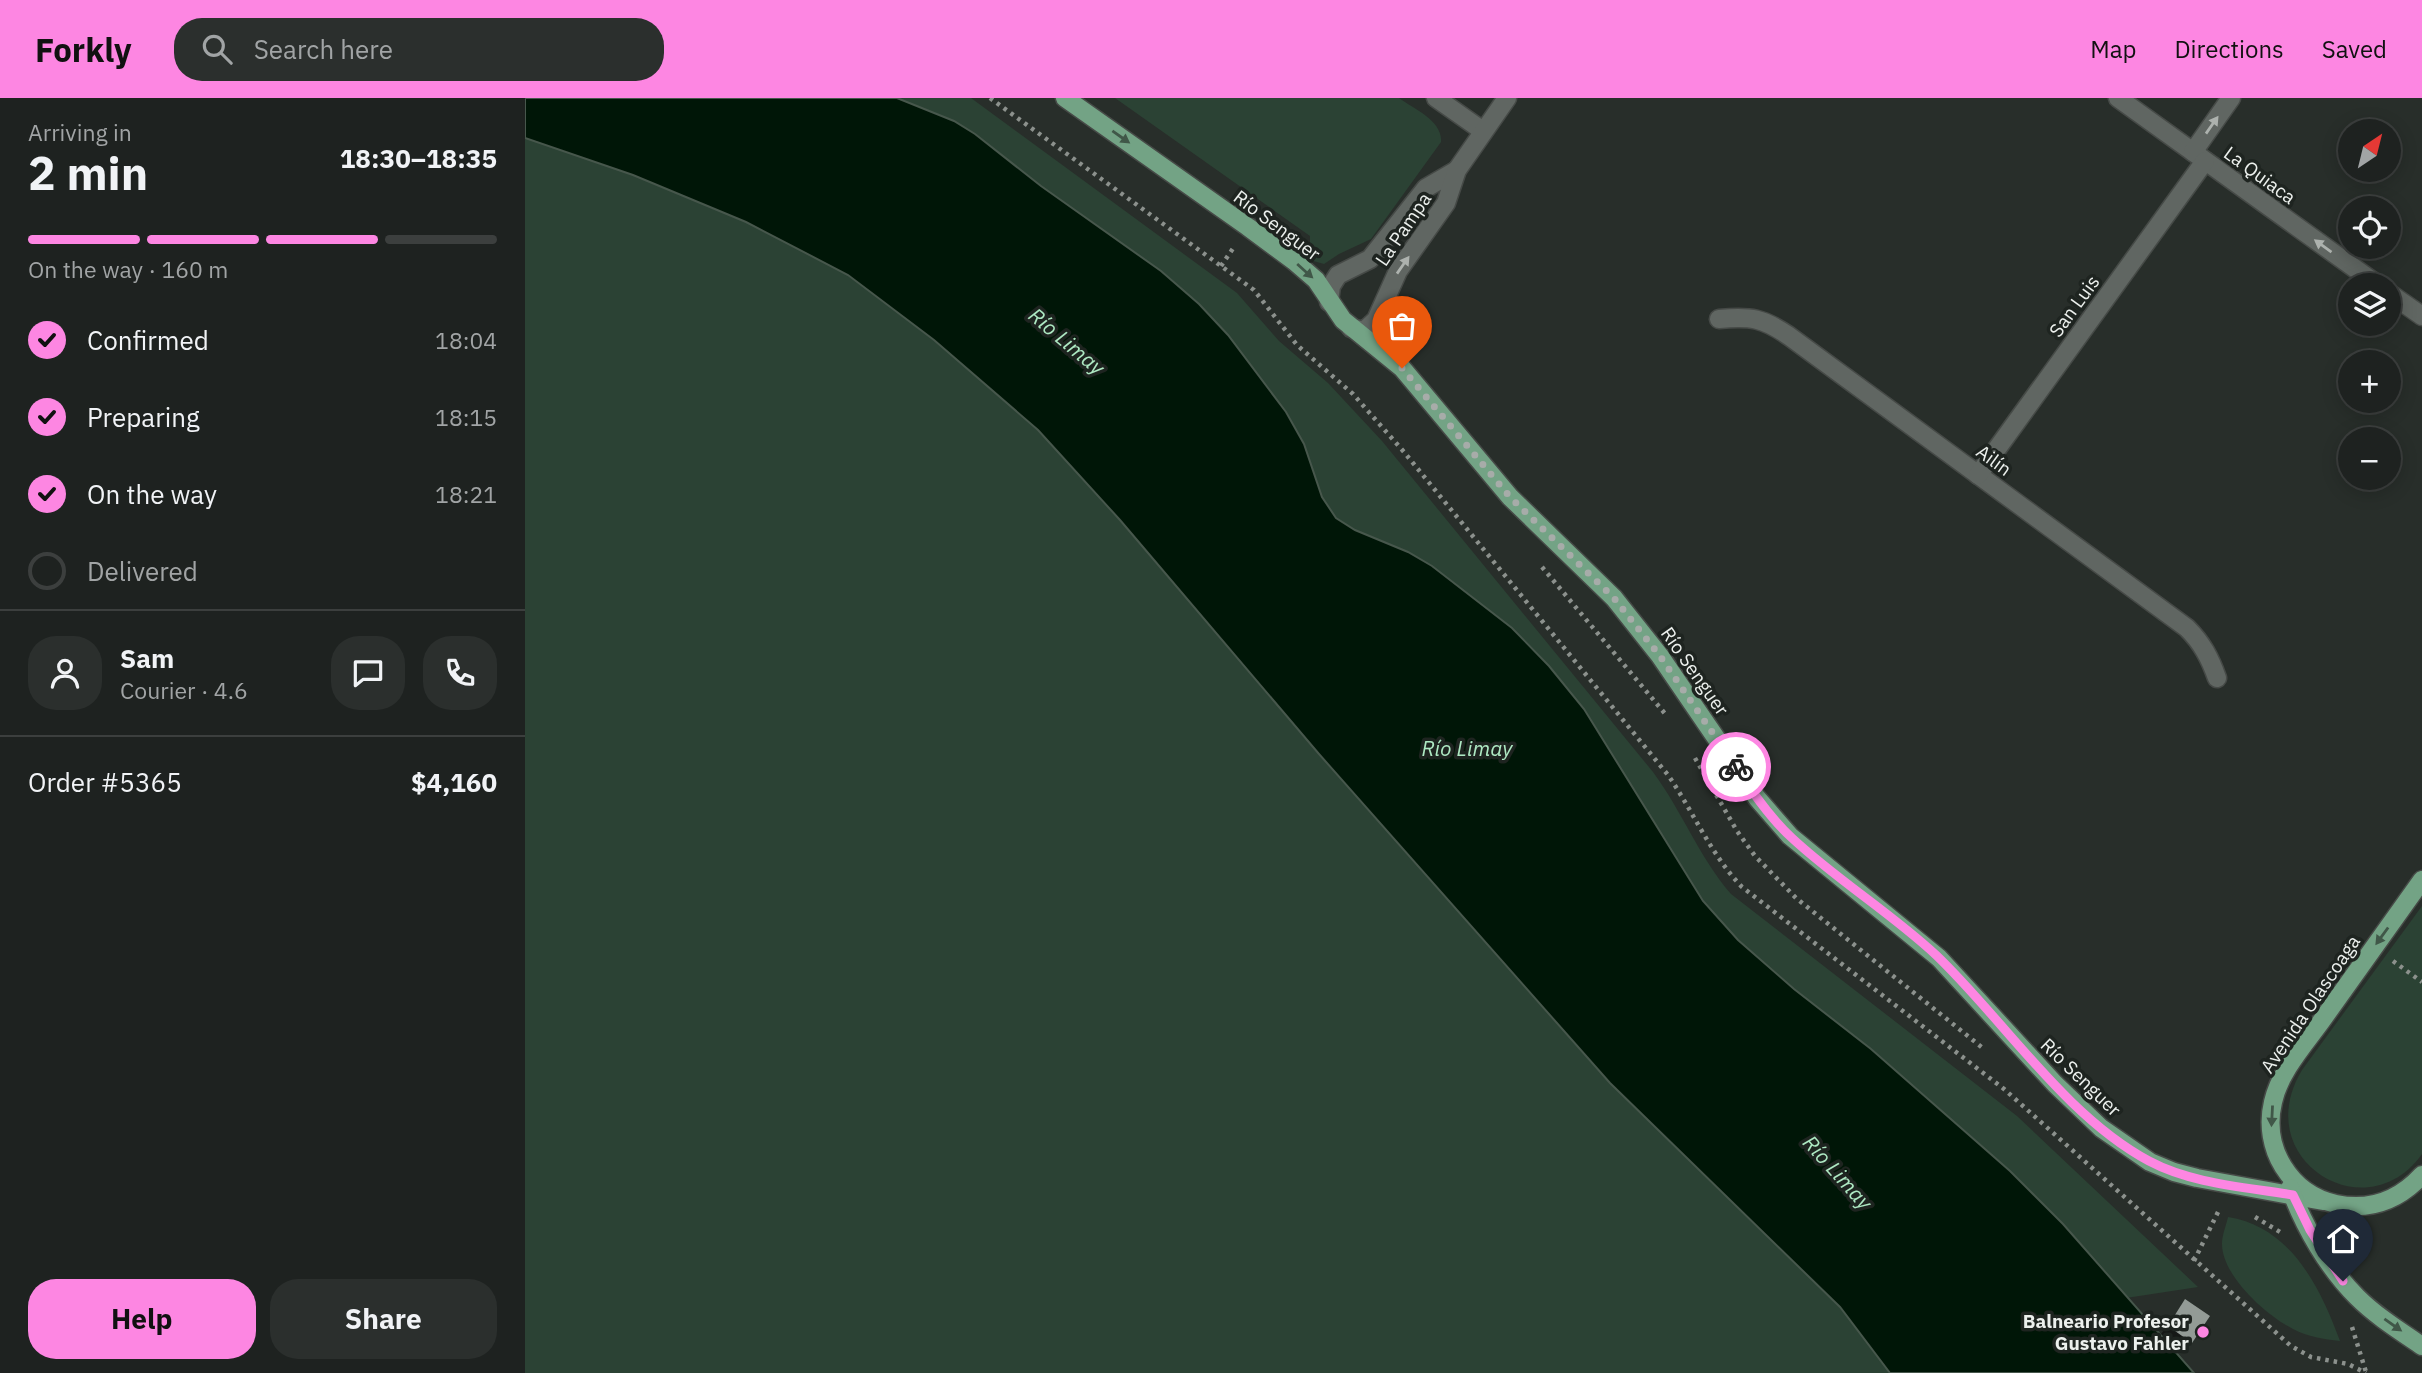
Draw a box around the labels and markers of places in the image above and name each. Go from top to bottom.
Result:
pin [1372,296,1432,368]
pin [2313,1209,2373,1281]
place label: Balneario Profesor Gustavo Fahler [2023,1309,2189,1355]
marker: Balneario Profesor Gustavo Fahler [2195,1324,2211,1340]

